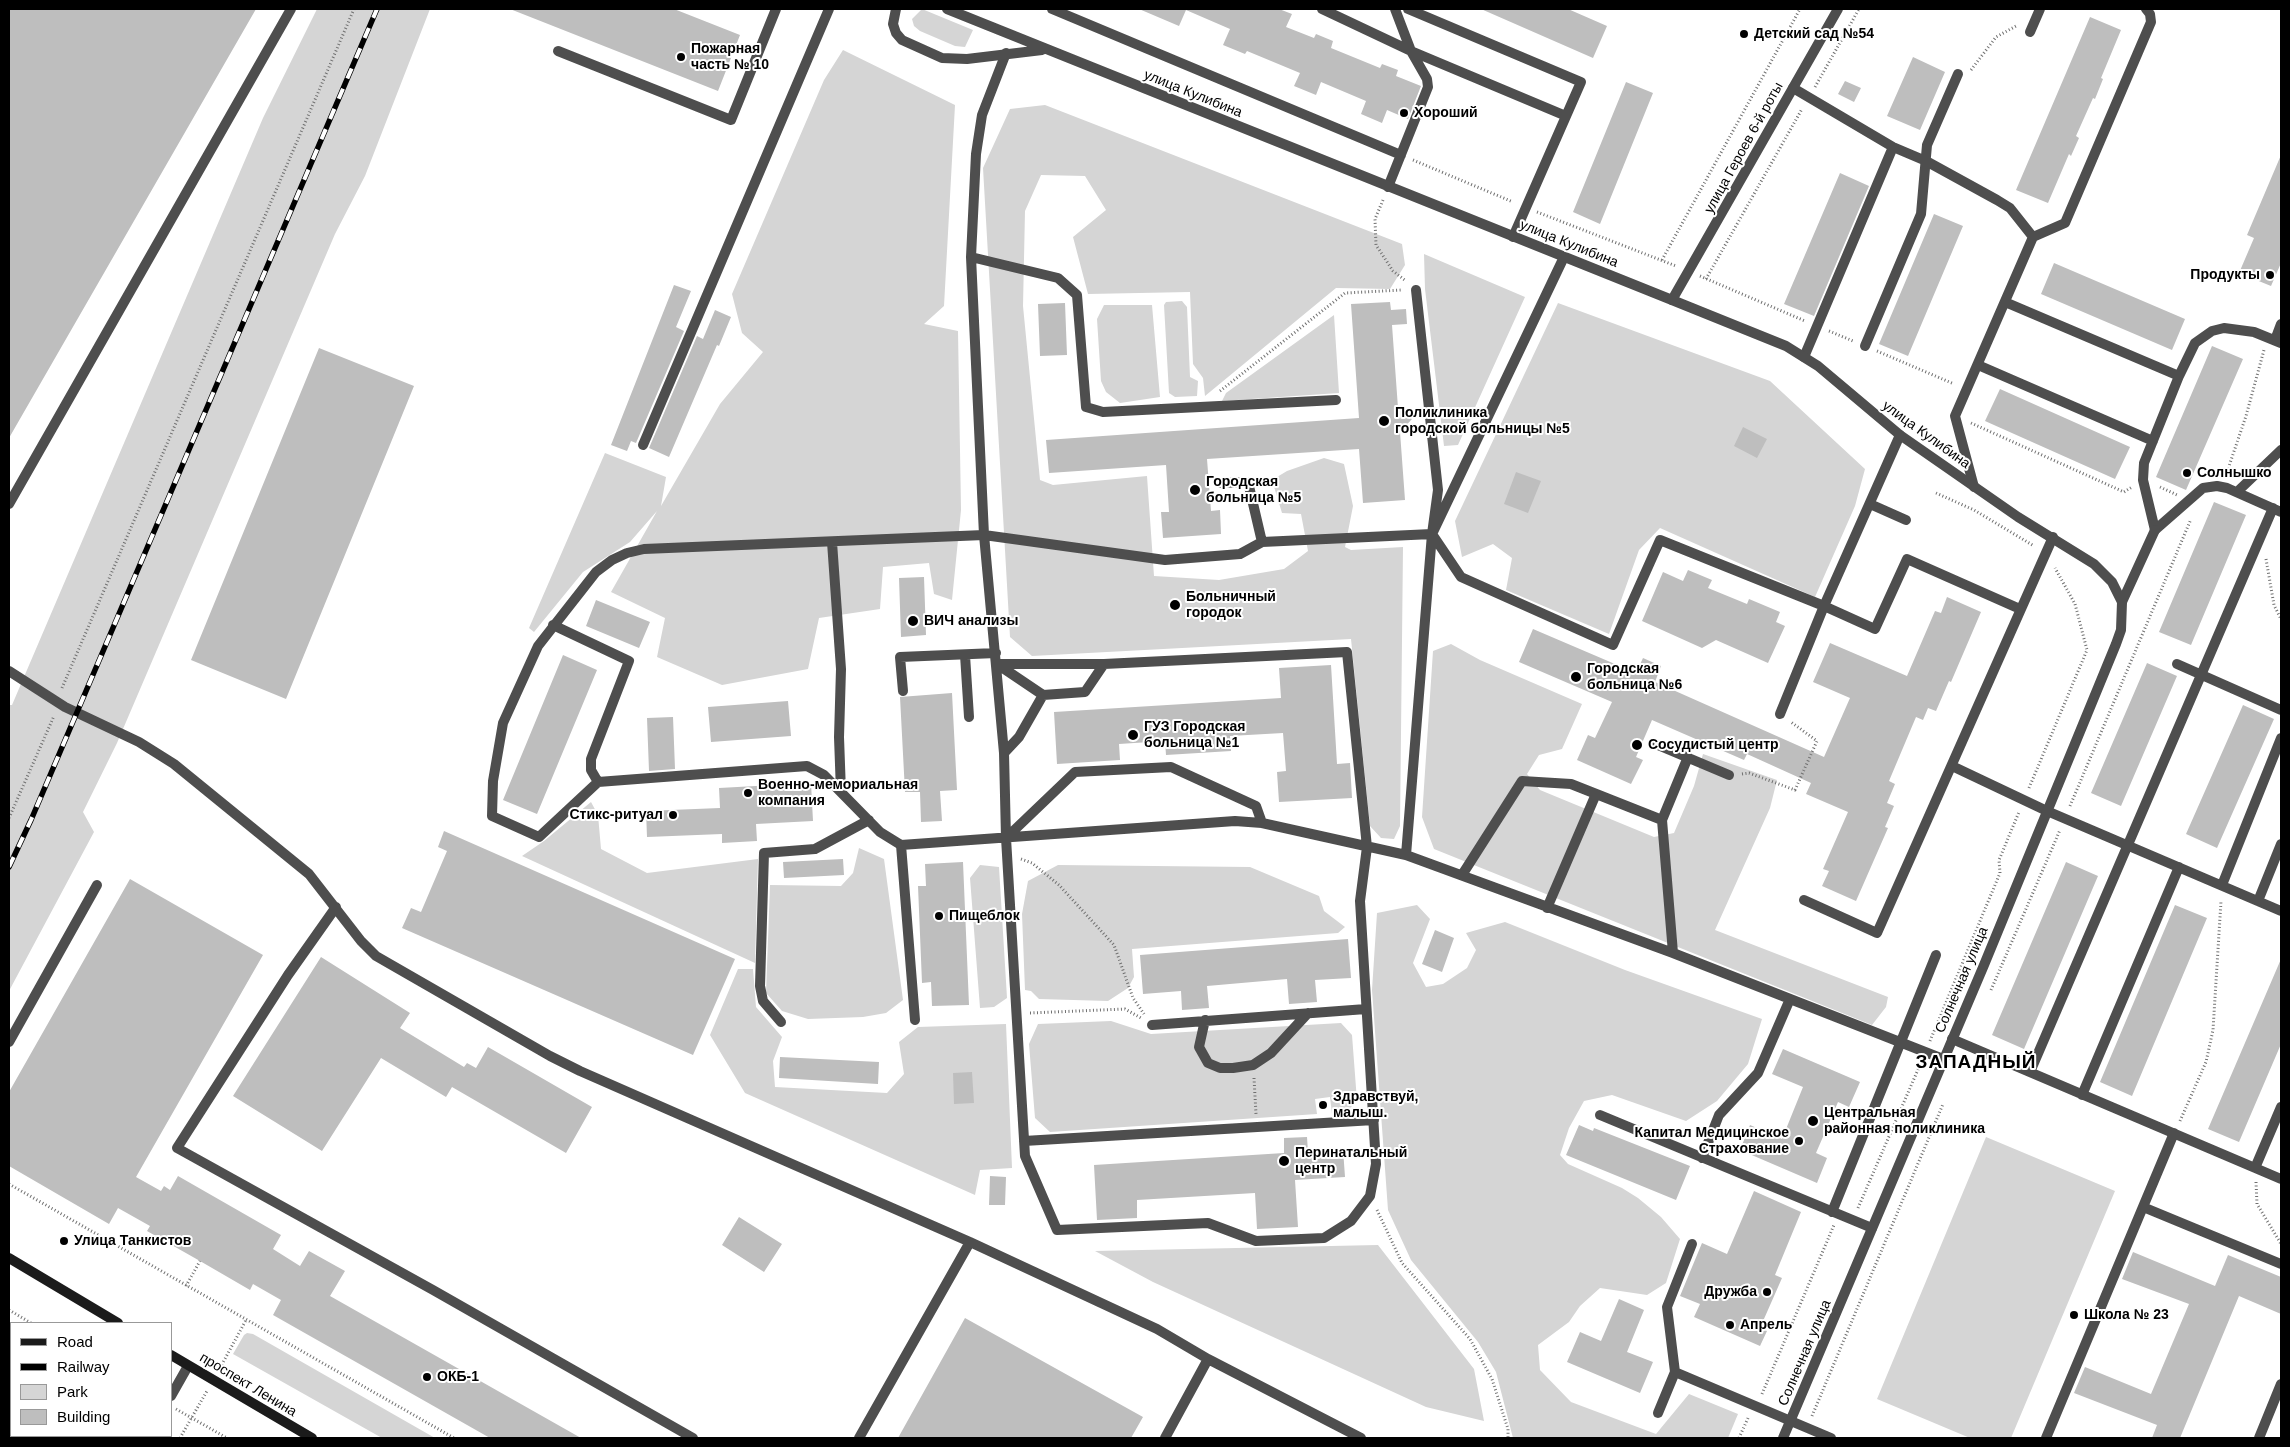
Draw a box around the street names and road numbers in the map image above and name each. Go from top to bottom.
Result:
street label: улица Кулибина [1141,67,1245,121]
street label: улица Героев 6-й роты [1701,79,1787,217]
street label: улица Кулибина [1517,217,1621,271]
street label: улица Кулибина [1879,397,1973,473]
street label: Солнечная улица [1932,924,1992,1036]
street label: Солнечная улица [1775,1297,1835,1409]
street label: проспект Ленина [196,1349,300,1421]

